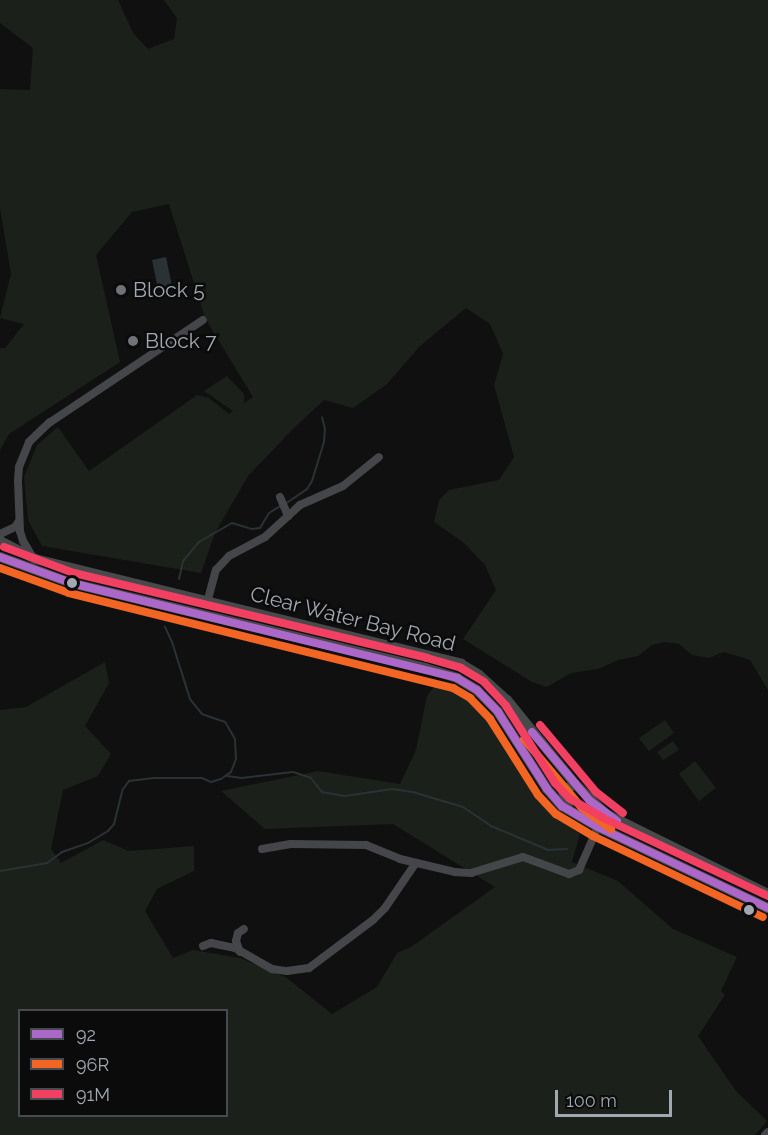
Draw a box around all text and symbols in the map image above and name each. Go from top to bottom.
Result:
place label: Block 5 [133,277,205,303]
marker: Block 5 [114,283,128,297]
place label: Block 7 [145,328,216,354]
marker: Block 7 [126,334,140,348]
unlabelled marker [66,577,78,589]
street label: Clear Water Bay Road [247,581,459,657]
unlabelled marker [743,904,755,916]
legend [18,1009,228,1117]
text: 92 [76,1024,96,1045]
text: 96R [76,1054,109,1075]
scale bar [558,1078,675,1116]
text: 91M [76,1084,110,1105]
text: 100 m [566,1090,617,1111]

